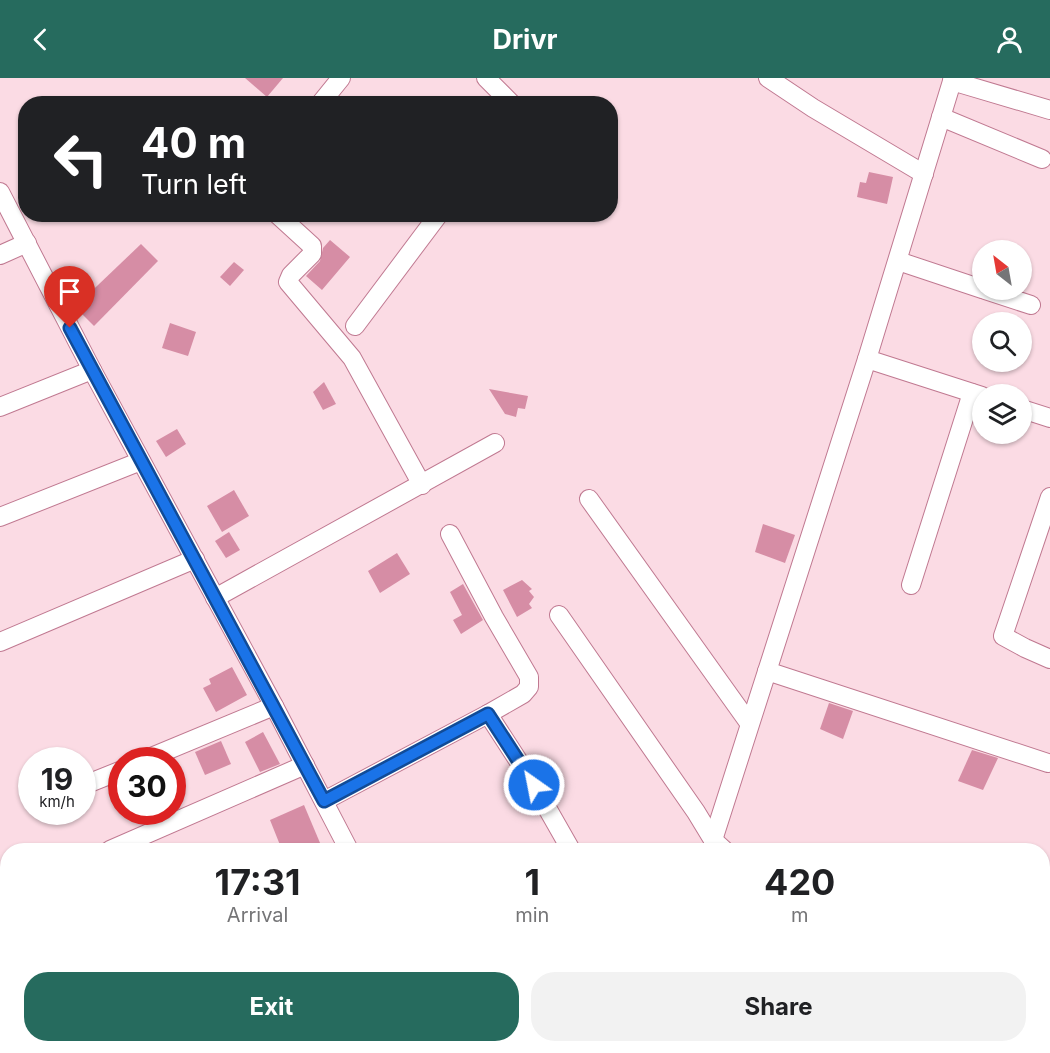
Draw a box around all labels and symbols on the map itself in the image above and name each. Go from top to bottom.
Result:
north arrow [972,240,1032,300]
pin [44,266,95,328]
speed limit sign: 30 [108,747,186,825]
position arrow [502,753,566,817]

